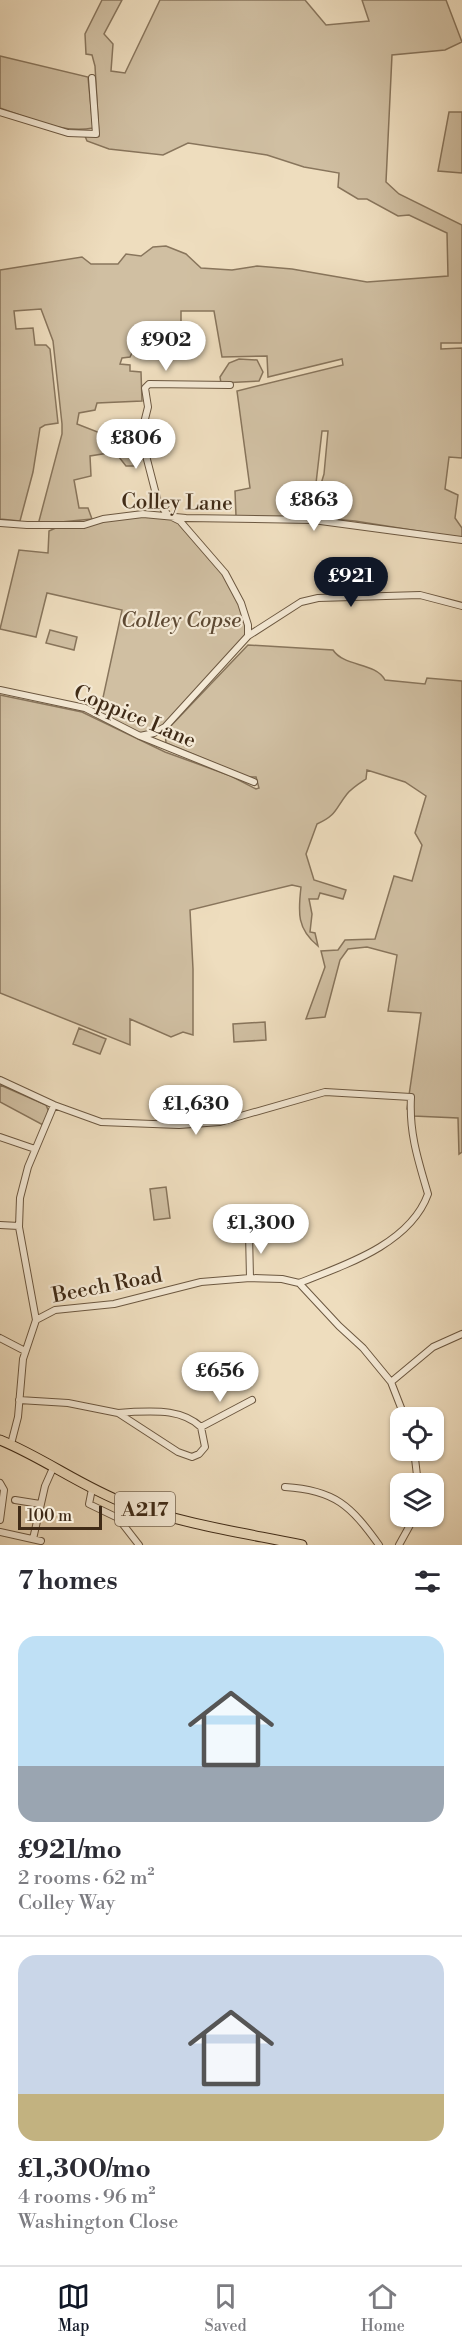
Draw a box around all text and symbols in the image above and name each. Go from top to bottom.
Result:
pin: £902 [130,321,202,372]
text: £902 [141,328,191,353]
pin: £806 [100,419,172,470]
text: £806 [110,426,162,451]
pin: £863 [278,481,350,532]
text: £863 [290,488,338,513]
street label: Colley Lane [121,489,233,517]
pin: £921 [315,557,387,608]
text: £921 [328,564,374,589]
park label: Colley Copse [121,608,241,634]
street label: Coppice Lane [69,679,200,754]
pin: £1,630 [147,1085,245,1136]
text: £1,630 [163,1092,229,1117]
pin: £1,300 [212,1204,310,1255]
text: £1,300 [227,1211,295,1236]
street label: Beech Road [49,1263,165,1310]
pin: £656 [184,1352,256,1403]
text: £656 [196,1359,244,1384]
map controls [390,1407,444,1527]
button: locate [390,1407,444,1461]
button: layers [390,1473,444,1527]
road number: A217 [115,1492,175,1526]
scale bar [18,1503,102,1530]
text: 100 m [27,1506,72,1526]
text: 7 homes [18,1565,118,1597]
icon: filters [411,1565,444,1598]
icon: home [177,1675,285,1783]
text: £921/mo [18,1834,122,1866]
text: 2 rooms · 62 m² [18,1866,154,1891]
text: Colley Way [18,1891,115,1916]
icon: home [177,1994,285,2102]
text: £1,300/mo [18,2153,151,2185]
text: 4 rooms · 96 m² [18,2185,156,2210]
text: Washington Close [18,2210,178,2235]
tab: Map [57,2280,90,2336]
tab: Saved [205,2280,247,2336]
tab: Home [361,2280,405,2336]

